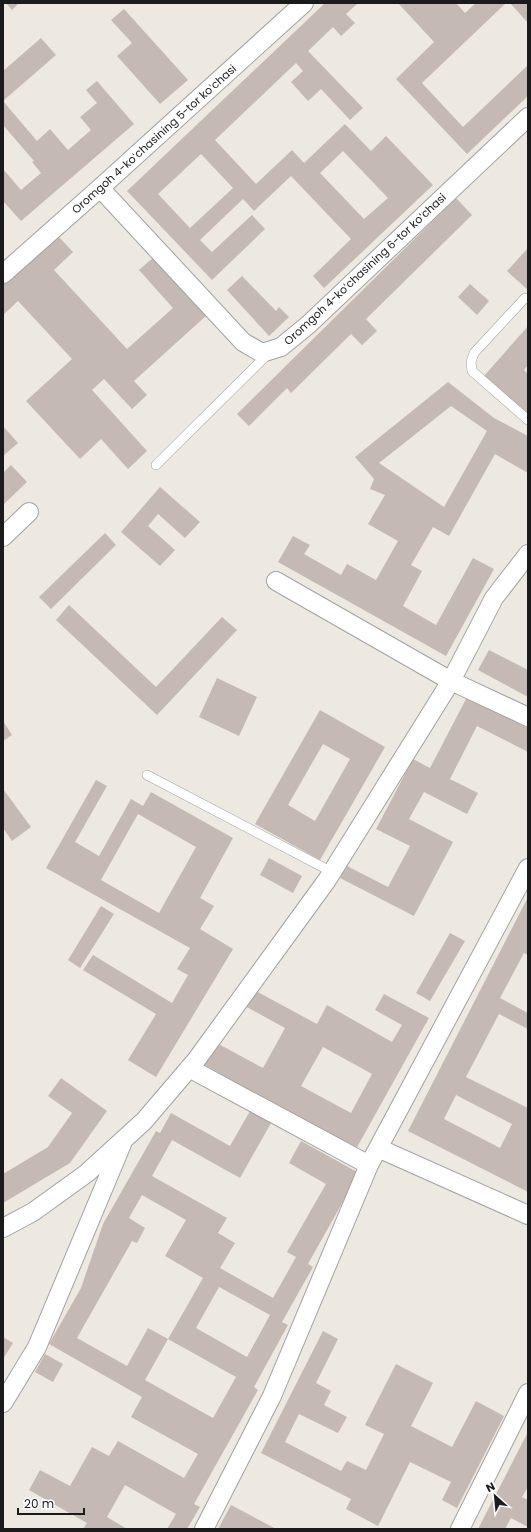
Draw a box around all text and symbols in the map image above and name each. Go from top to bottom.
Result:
street label: Oromgoh 4-koʻchasining 5-tor koʻchasi [68,61,240,217]
street label: Oromgoh 4-koʻchasining 6-tor koʻchasi [280,189,450,349]
north arrow [475,1476,515,1516]
text: N [483,1478,498,1496]
scale bar [18,1490,84,1516]
text: 20 m [24,1495,54,1512]

